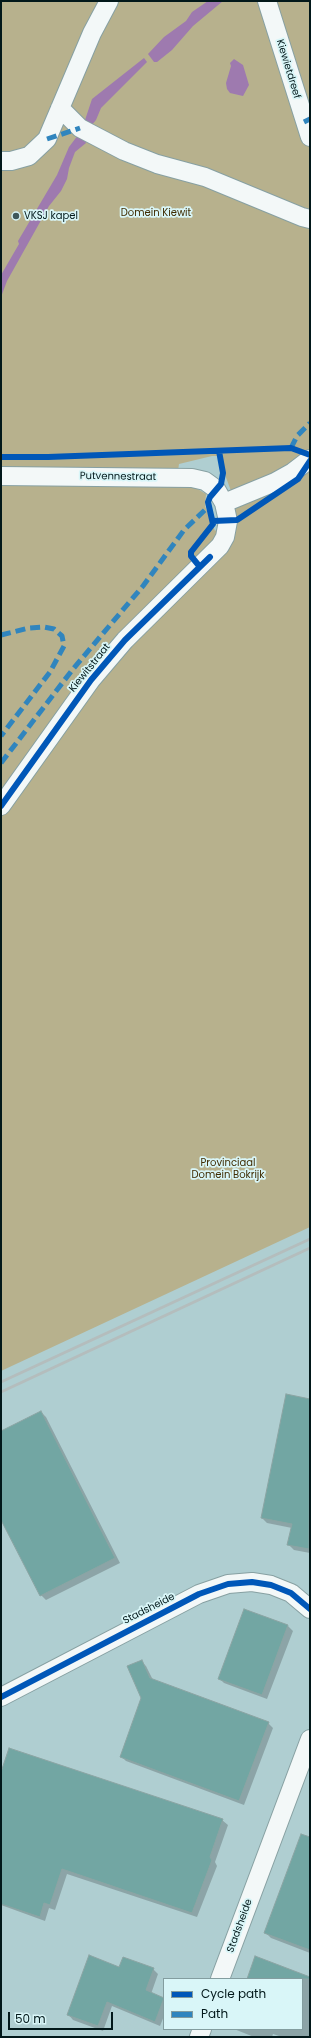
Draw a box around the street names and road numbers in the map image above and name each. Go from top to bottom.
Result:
street label: Kiewietdreef [273,38,303,100]
street label: Putvennestraat [80,470,156,484]
street label: Kiewitstraat [67,641,113,695]
street label: Stadsheide [121,1591,177,1627]
street label: Stadsheide [225,1898,255,1954]

